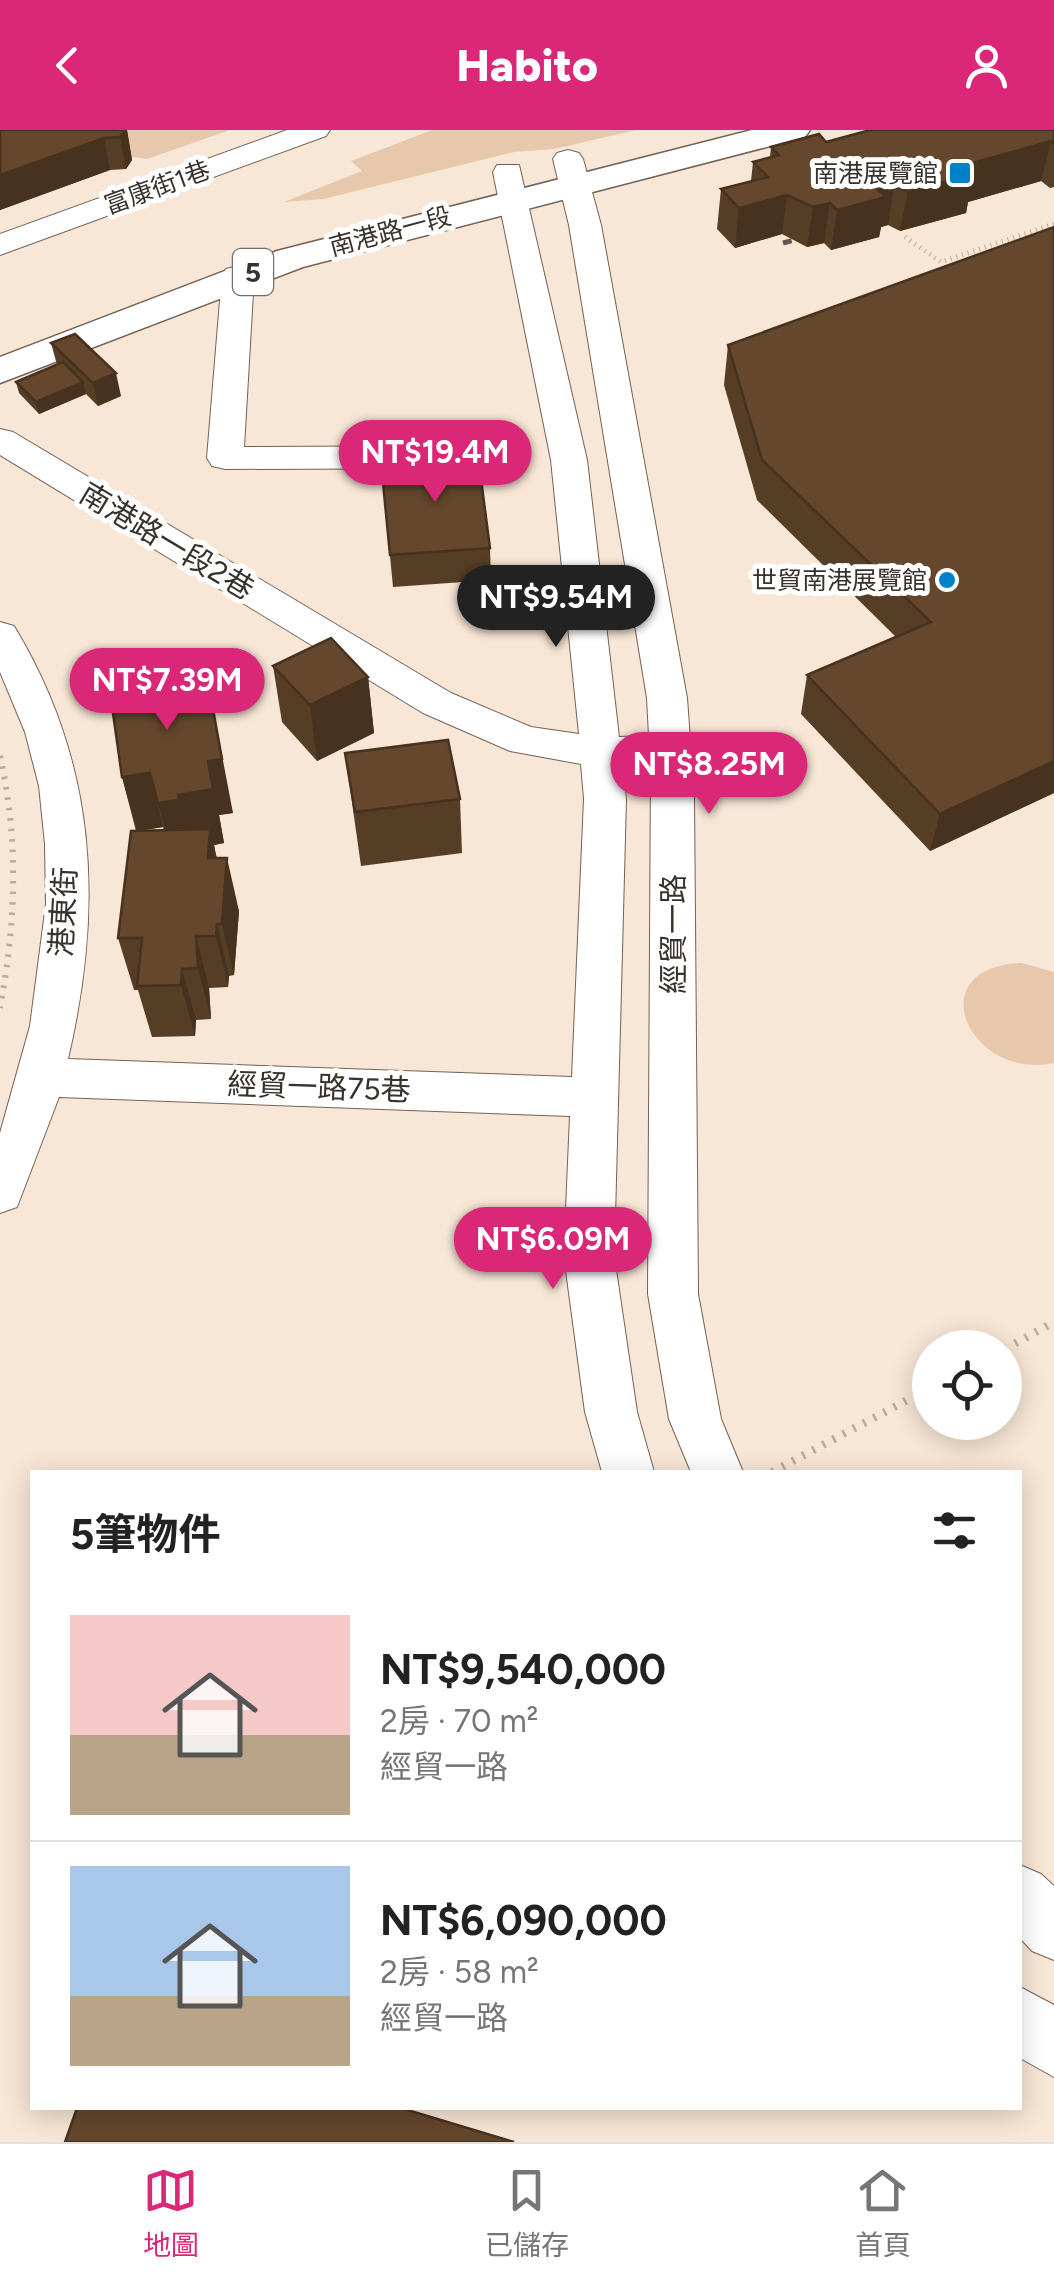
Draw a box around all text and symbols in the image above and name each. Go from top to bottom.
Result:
icon: back [40,38,95,93]
text: Habito [456,38,598,92]
icon: person [959,38,1014,93]
street label: 富康街1巷 [100,154,214,220]
place label: 南港展覽館 [813,158,938,188]
marker: 南港展覽館 [947,160,973,186]
street label: 南港路一段 [326,200,454,262]
road number: 5 [233,249,273,295]
pin: NT$19.4M [332,420,538,505]
text: NT$19.4M [361,433,509,471]
street label: 南港路一段2巷 [73,474,261,608]
pin: NT$9.54M [453,565,659,650]
place label: 世貿南港展覽館 [752,565,927,595]
marker: 世貿南港展覽館 [936,569,958,591]
text: NT$9.54M [479,578,633,616]
pin: NT$7.39M [64,648,270,733]
text: NT$7.39M [92,661,242,699]
pin: NT$8.25M [606,732,812,817]
text: NT$8.25M [632,745,786,783]
street label: 港東街 [42,866,84,958]
street label: 經貿一路 [655,874,692,994]
street label: 經貿一路75巷 [227,1065,411,1109]
pin: NT$6.09M [450,1207,656,1292]
text: NT$6.09M [476,1220,630,1258]
map controls [912,1330,1022,1440]
button: locate [912,1330,1022,1440]
icon: filters [927,1503,982,1558]
text: 5筆物件 [70,1509,220,1560]
text: NT$9,540,000 [380,1644,666,1695]
icon: home [150,1655,270,1775]
text: 2房 · 70 m² [380,1702,538,1740]
text: 經貿一路 [380,1748,508,1786]
text: NT$6,090,000 [380,1895,667,1946]
icon: home [150,1906,270,2026]
text: 2房 · 58 m² [380,1953,539,1991]
text: 經貿一路 [380,1999,508,2037]
tab: 地圖 [143,2163,199,2263]
tab: 已儲存 [485,2163,569,2263]
tab: 首頁 [855,2163,911,2263]

